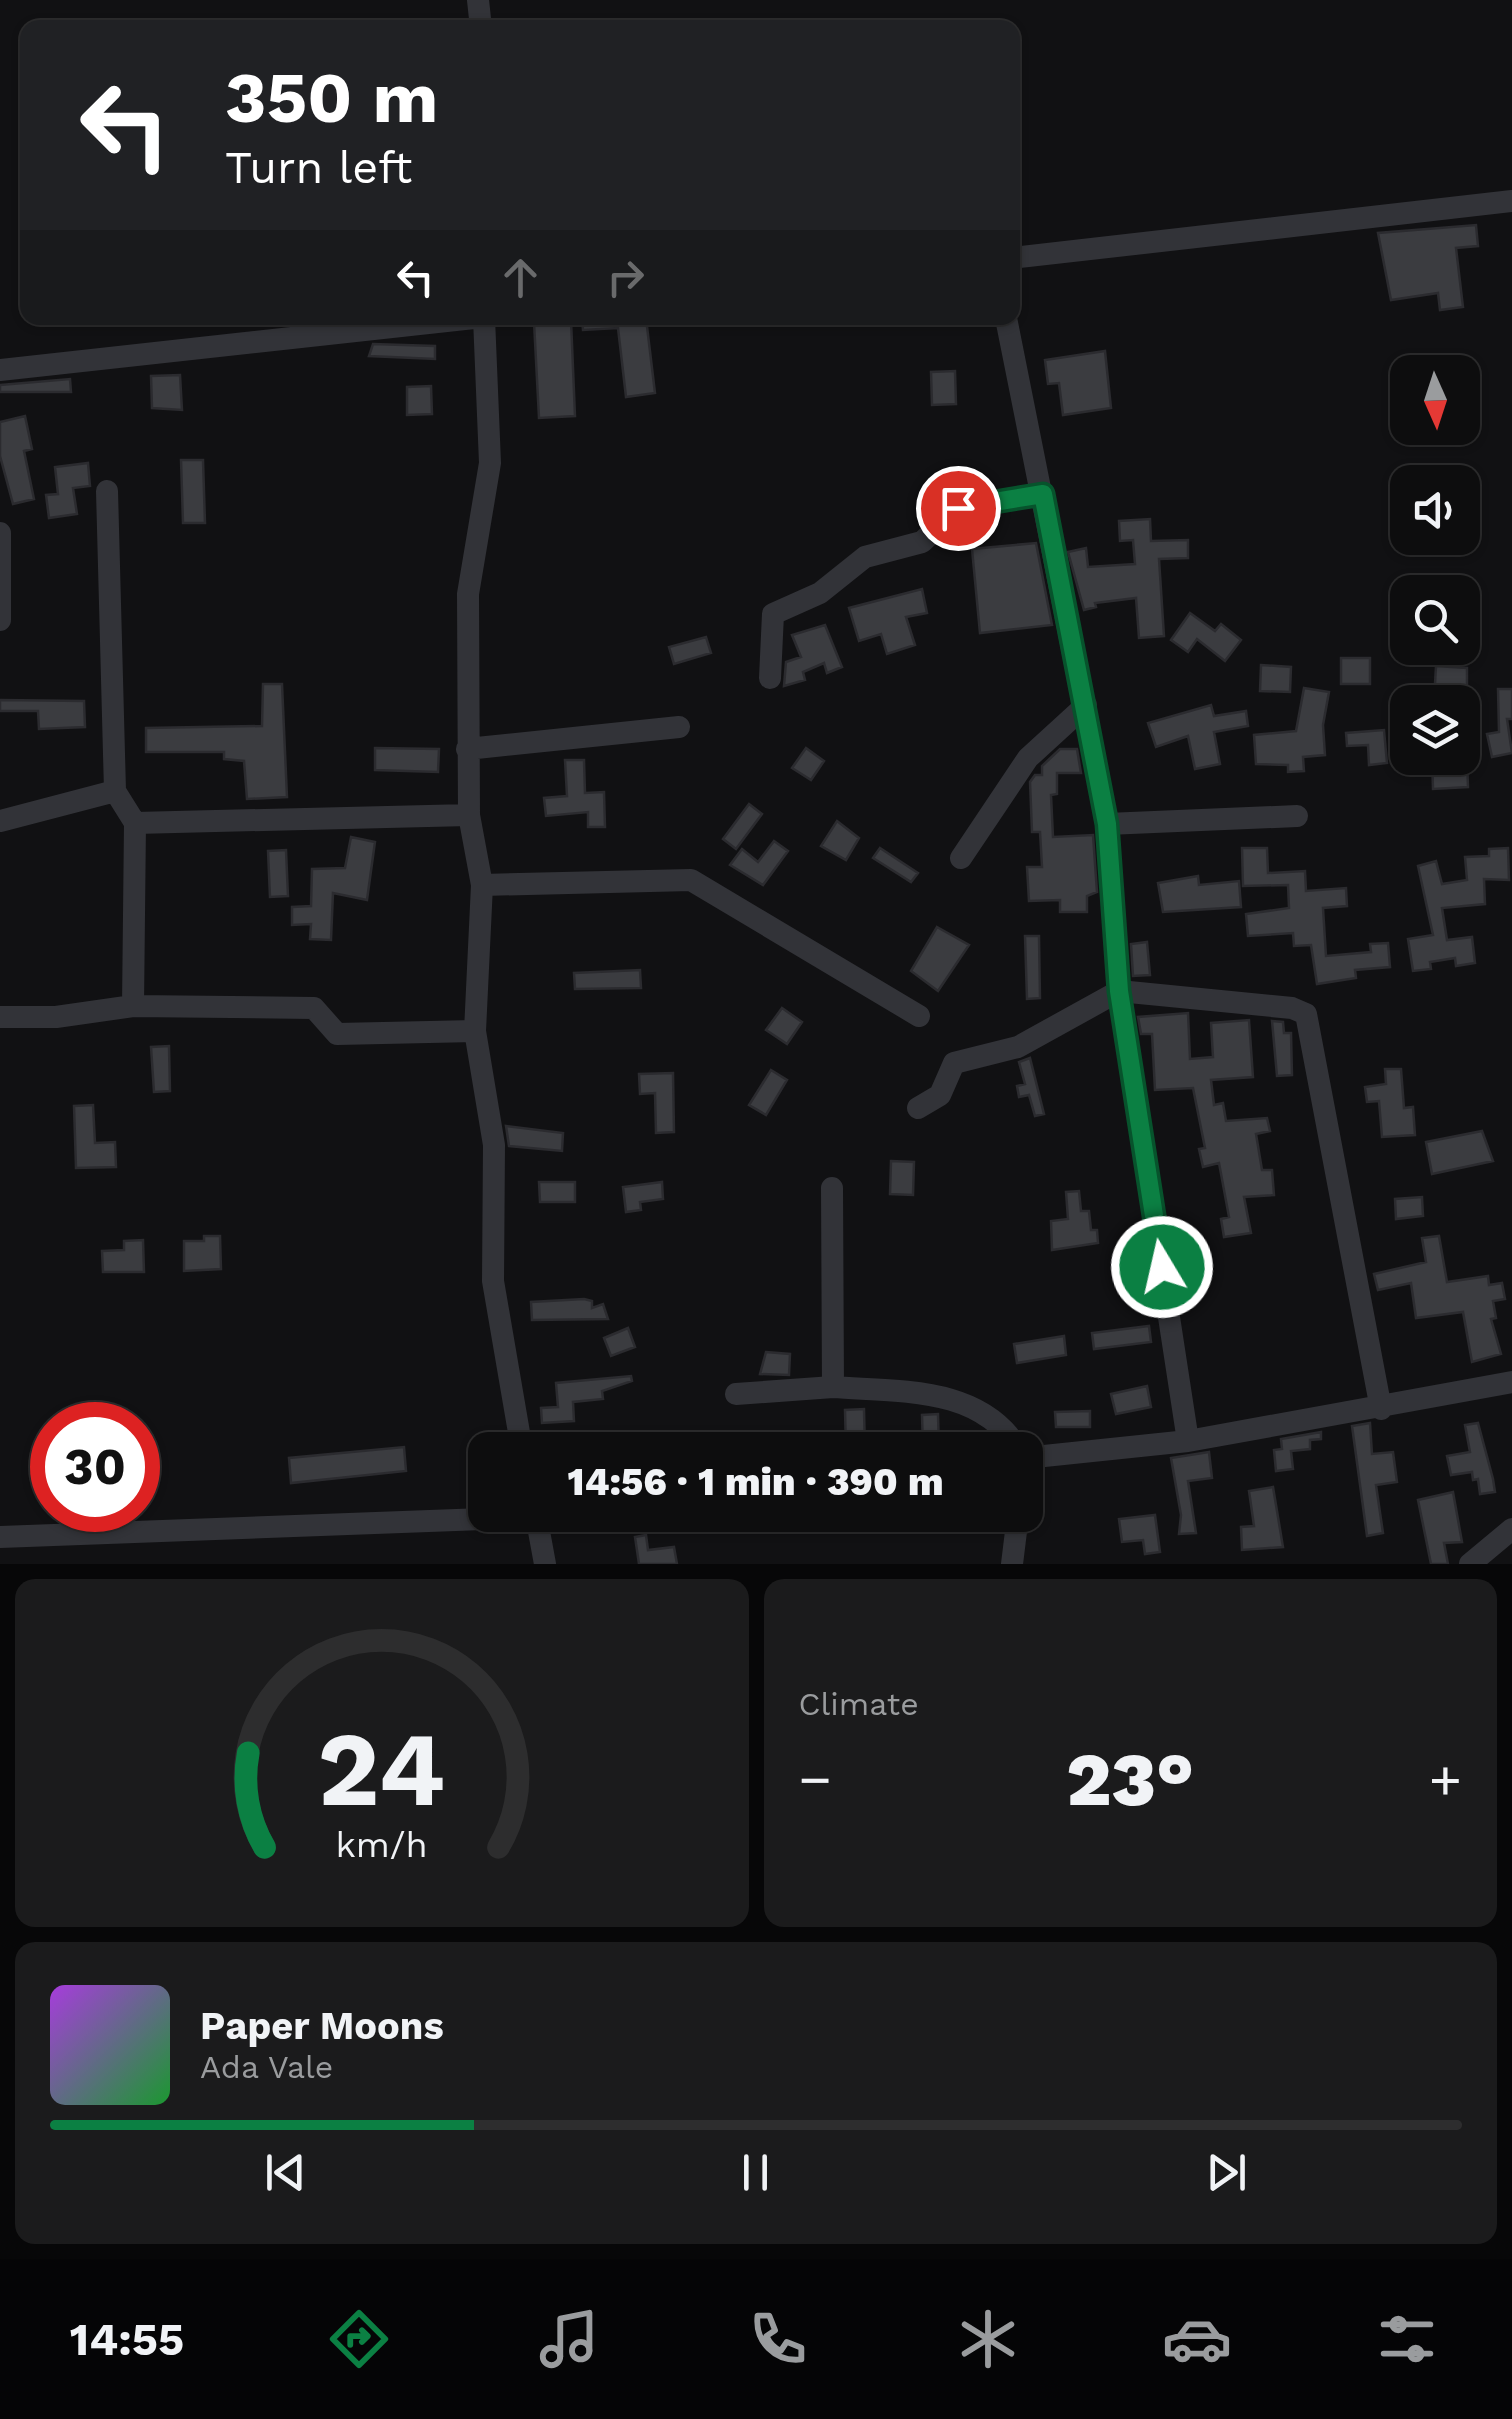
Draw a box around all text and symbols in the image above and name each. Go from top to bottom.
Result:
text: 350 m [225,57,438,139]
icon: left [60,60,190,190]
text: Turn left [225,141,412,194]
icon: left [388,250,443,305]
icon: ahead [493,250,548,305]
icon: right [598,250,653,305]
north arrow [1390,355,1480,445]
map controls [1390,355,1480,775]
button: sound [1390,465,1480,555]
pin [916,466,1001,551]
icon: arrive [931,481,986,536]
button: search [1390,575,1480,665]
button: layers [1390,685,1480,775]
position arrow [1110,1215,1214,1319]
speed limit sign: 30 [30,1402,160,1532]
text: 14:56 · 1 min · 390 m [567,1460,944,1504]
text: Climate [799,1685,919,1723]
text: 24 [318,1708,446,1830]
text: 23° [1066,1735,1194,1823]
text: − [799,1747,832,1811]
text: + [1429,1747,1462,1811]
text: km/h [336,1824,428,1866]
text: Paper Moons [200,2004,444,2048]
text: Ada Vale [200,2048,333,2086]
icon: previous [258,2145,313,2200]
icon: pause [728,2145,783,2200]
icon: next [1199,2145,1254,2200]
icon: directions [324,2304,394,2374]
icon: music [534,2304,604,2374]
icon: phone [743,2304,813,2374]
icon: climate [953,2304,1023,2374]
icon: car [1162,2304,1232,2374]
icon: filters [1372,2304,1442,2374]
text: 14:55 [70,2313,184,2366]

